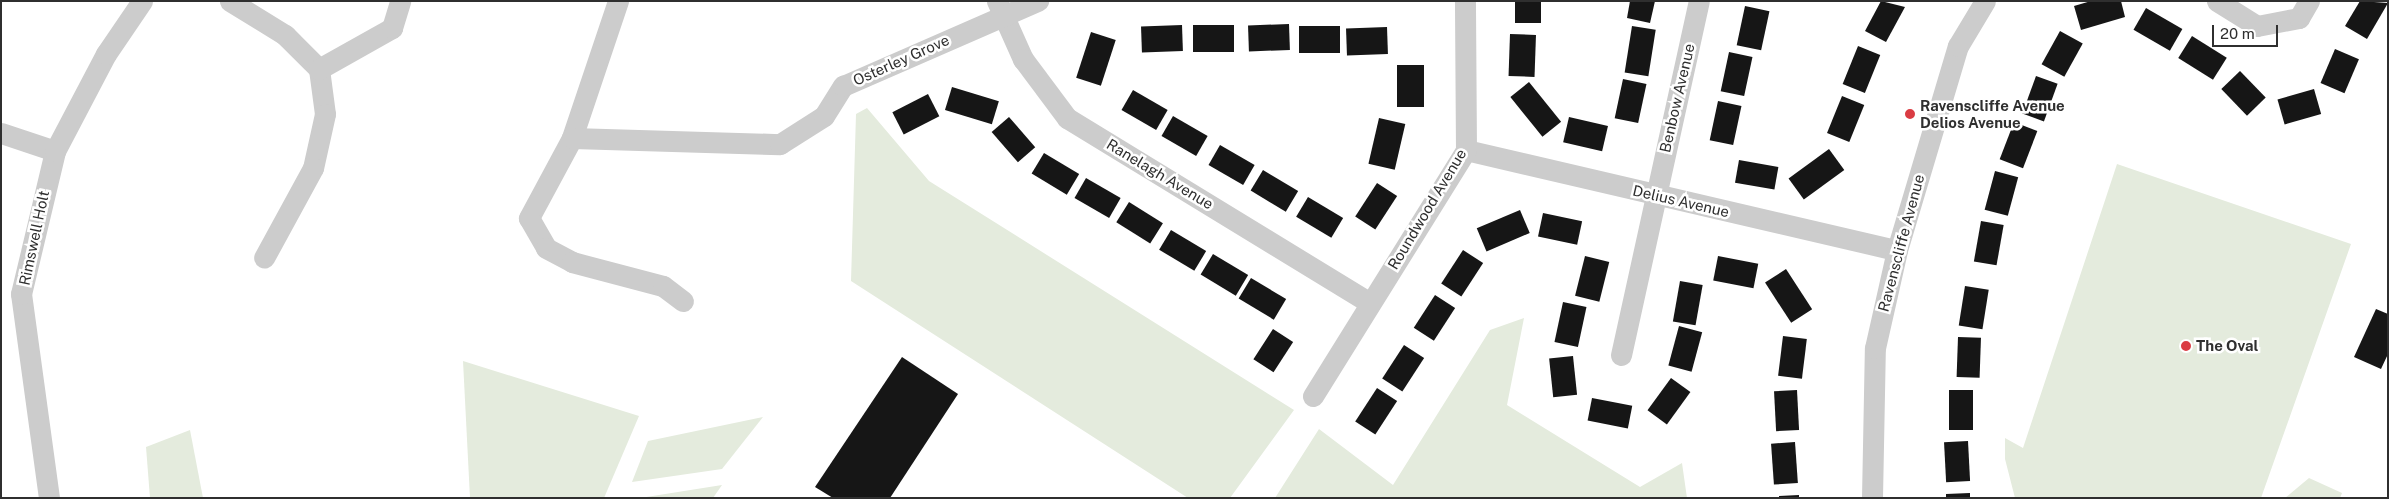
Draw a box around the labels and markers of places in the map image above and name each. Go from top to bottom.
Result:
place label: Ravenscliffe Avenue Delios Avenue [1920,96,2065,131]
marker: Ravenscliffe Avenue Delios Avenue [1904,108,1916,120]
place label: The Oval [2196,337,2259,355]
marker: The Oval [2180,340,2192,352]

